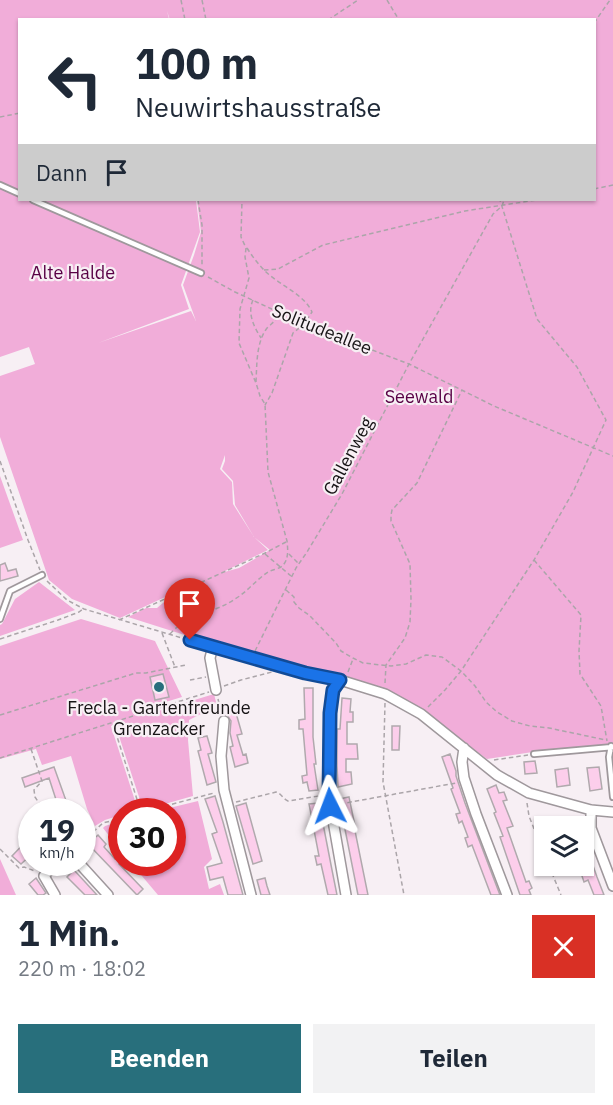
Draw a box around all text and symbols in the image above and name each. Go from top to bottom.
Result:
text: 100 m [135,36,258,91]
icon: left [36,42,114,120]
text: Neuwirtshausstraße [135,89,381,124]
icon: arrive [100,156,133,189]
text: Dann [36,158,88,187]
park label: Alte Halde [31,261,115,284]
street label: Solitudeallee [269,299,375,360]
park label: Seewald [385,385,453,408]
street label: Gallenweg [318,413,378,499]
pin [164,578,215,640]
icon: arrive [173,587,206,620]
marker: Frecla - Gartenfreunde Grenzacker [152,680,166,694]
place label: Frecla - Gartenfreunde Grenzacker [67,696,251,740]
position arrow [298,774,362,838]
speed limit sign: 30 [108,798,186,876]
text: 19 [39,810,75,849]
map controls [534,816,594,876]
button: layers [534,816,594,876]
text: km/h [39,843,75,862]
text: 1 Min. [18,909,121,956]
button: close [532,915,595,978]
text: 220 m · 18:02 [18,955,146,982]
button: Beenden [18,1024,301,1093]
button: Teilen [313,1024,595,1093]

